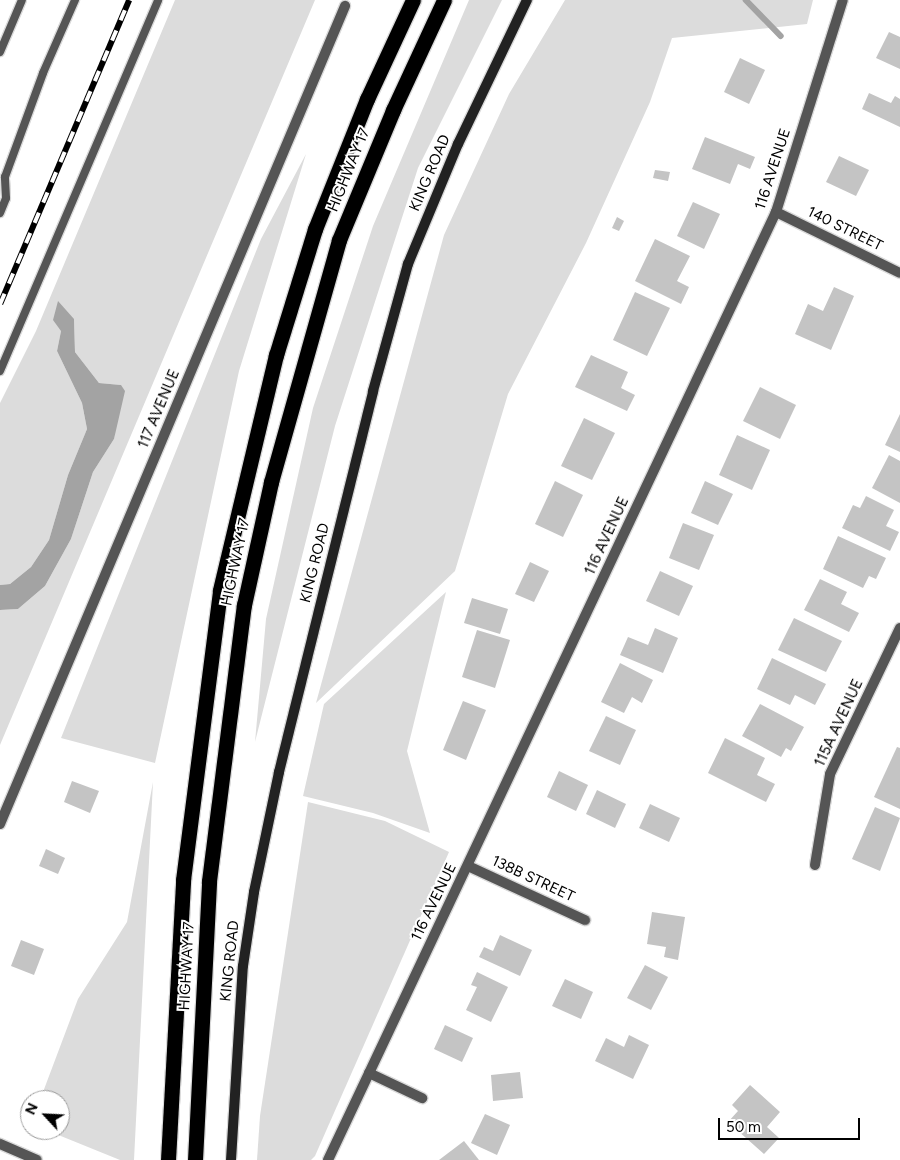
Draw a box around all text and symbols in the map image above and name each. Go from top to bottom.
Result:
street label: HIGHWAY 17 [324,125,374,215]
street label: 116 AVENUE [751,126,795,212]
street label: KING ROAD [406,132,454,214]
street label: 140 STREET [804,203,886,255]
street label: 117 AVENUE [134,367,184,451]
street label: 116 AVENUE [581,494,633,578]
street label: HIGHWAY 17 [218,517,254,607]
street label: KING ROAD [296,521,334,605]
street label: 115A AVENUE [811,676,867,770]
street label: 138B STREET [489,852,577,906]
street label: 116 AVENUE [407,860,461,944]
street label: KING ROAD [217,920,243,1002]
street label: HIGHWAY 17 [176,921,198,1011]
north arrow [20,1090,70,1140]
text: N [22,1100,42,1117]
scale bar [720,1108,862,1140]
text: 50 m [726,1118,761,1136]

